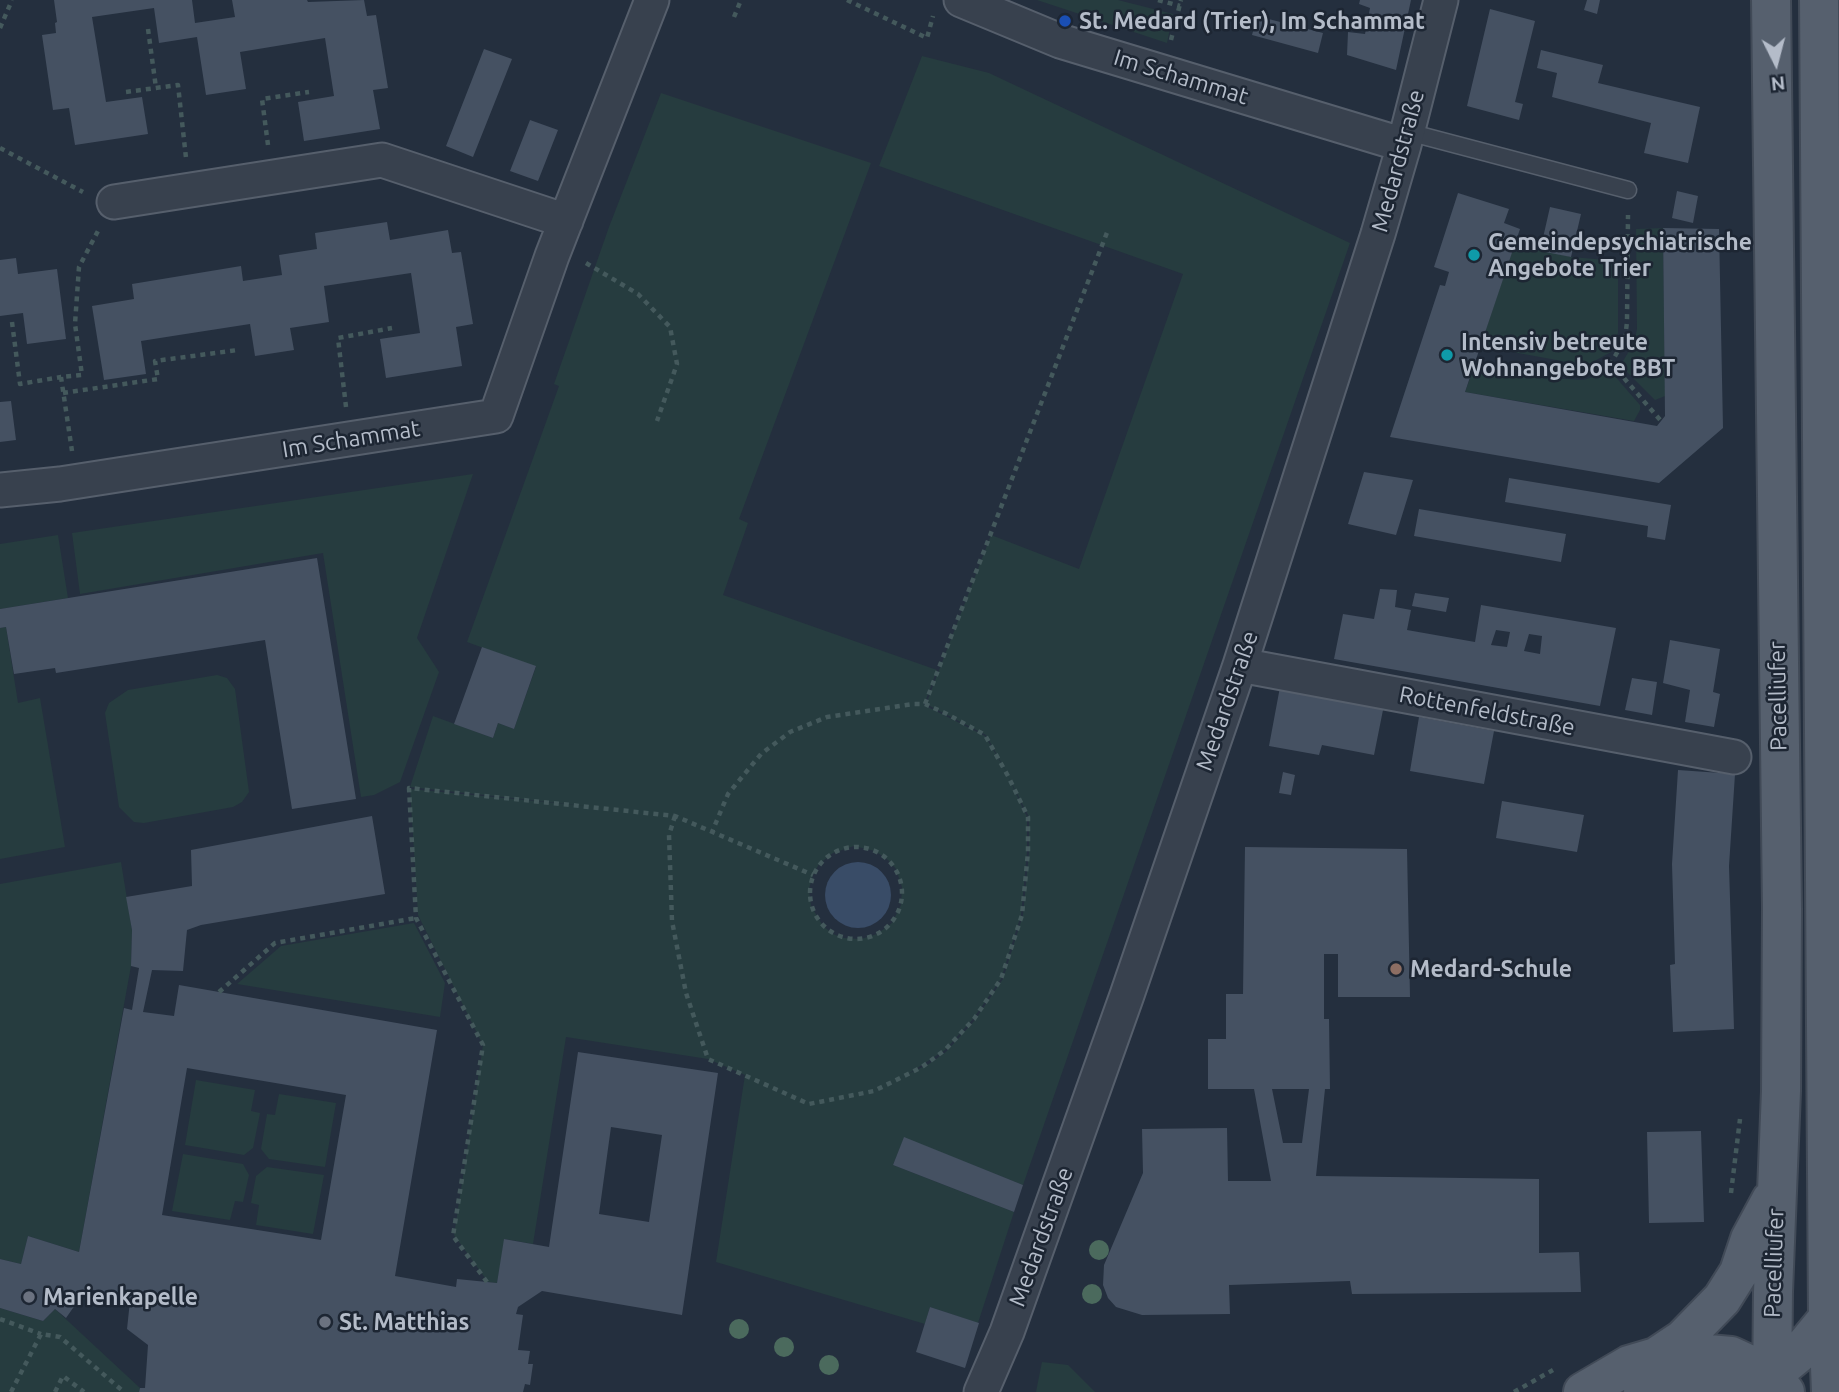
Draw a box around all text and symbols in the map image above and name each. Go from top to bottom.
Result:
place label: St. Medard (Trier), Im Schammat [1079,7,1425,35]
marker: St. Medard (Trier), Im Schammat [1057,13,1073,29]
north arrow [1741,28,1811,98]
street label: Im Schammat [1110,43,1252,111]
text: N [1770,72,1786,96]
street label: Medardstraße [1366,87,1430,235]
place label: Gemeindepsychiatrische Angebote Trier [1488,228,1752,282]
marker: Gemeindepsychiatrische Angebote Trier [1466,247,1482,263]
place label: Intensiv betreute Wohnangebote BBT [1461,328,1675,382]
marker: Intensiv betreute Wohnangebote BBT [1439,347,1455,363]
street label: Im Schammat [280,414,422,464]
street label: Medardstraße [1190,627,1264,775]
street label: Pacelliufer [1763,641,1793,751]
street label: Rottenfeldstraße [1397,680,1577,742]
place label: Medard-Schule [1410,955,1572,983]
marker: Medard-Schule [1388,961,1404,977]
street label: Medardstraße [1003,1164,1079,1310]
street label: Pacelliufer [1758,1208,1790,1318]
place label: Marienkapelle [43,1283,198,1311]
marker: Marienkapelle [21,1289,37,1305]
place label: St. Matthias [339,1308,469,1336]
marker: St. Matthias [317,1314,333,1330]

